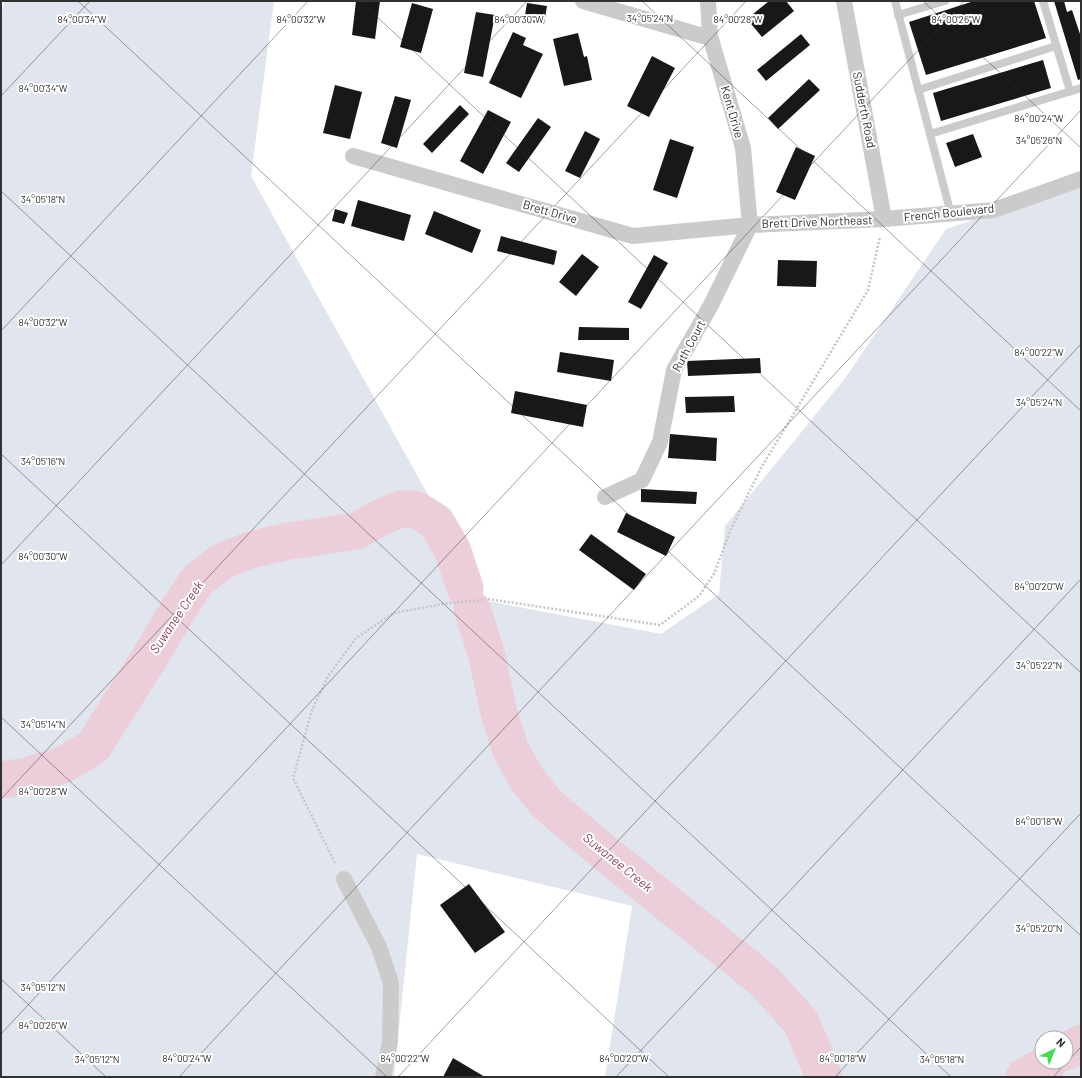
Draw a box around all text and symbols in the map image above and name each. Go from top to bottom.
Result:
text: 34°05'24"N [627,12,673,24]
text: 84°00'34"W [57,13,107,25]
text: 84°00'32"W [276,13,326,25]
text: 84°00'30"W [494,13,544,25]
text: 84°00'28"W [713,13,763,25]
text: 84°00'26"W [931,13,981,25]
street label: Sudderth Road [851,71,879,149]
text: 84°00'34"W [18,82,68,94]
street label: Kent Drive [719,84,747,139]
text: 84°00'24"W [1014,112,1064,124]
text: 34°05'26"N [1016,134,1062,146]
text: 34°05'18"N [21,193,65,205]
street label: Brett Drive [521,197,579,225]
street label: French Boulevard [903,200,995,224]
street label: Brett Drive Northeast [761,212,873,230]
text: 84°00'32"W [18,316,68,328]
street label: Ruth Court [669,317,707,374]
text: 84°00'22"W [1014,346,1064,358]
text: 34°05'24"N [1016,396,1062,408]
text: 34°05'16"N [21,455,65,467]
text: 84°00'30"W [18,550,68,562]
water label: Suwanee Creek [146,577,207,656]
text: 84°00'20"W [1014,580,1064,592]
text: 34°05'22"N [1016,659,1062,671]
text: 34°05'14"N [21,718,65,730]
text: 84°00'28"W [18,785,68,797]
text: 84°00'18"W [1015,815,1063,827]
water label: Suwanee Creek [580,829,656,895]
text: 34°05'20"N [1016,922,1062,934]
text: 34°05'12"N [21,981,65,993]
text: 84°00'26"W [18,1019,68,1031]
north arrow [1034,1030,1074,1070]
text: N [1054,1035,1068,1050]
text: 84°00'24"W [162,1052,212,1064]
text: 84°00'22"W [380,1052,430,1064]
text: 84°00'20"W [599,1052,649,1064]
text: 84°00'18"W [819,1052,867,1064]
text: 34°05'12"N [75,1053,119,1065]
text: 34°05'18"N [920,1053,964,1065]

